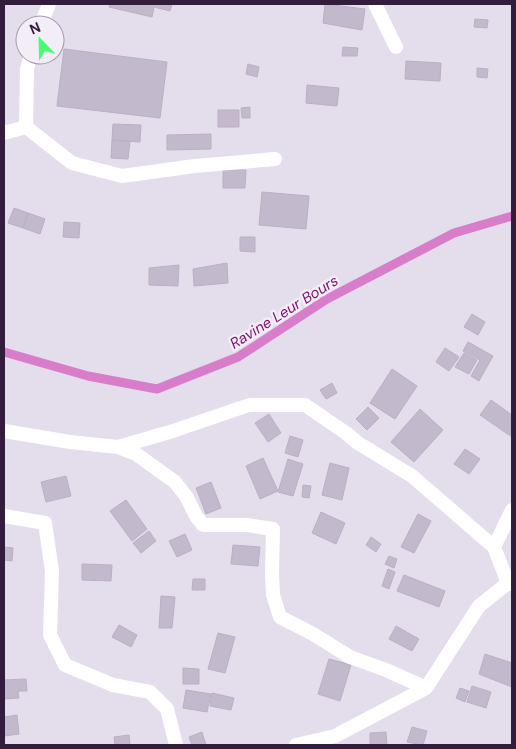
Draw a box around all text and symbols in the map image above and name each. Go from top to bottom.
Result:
north arrow [15,15,65,65]
text: N [27,18,43,38]
water label: Ravine Leur Bours [226,271,342,353]

